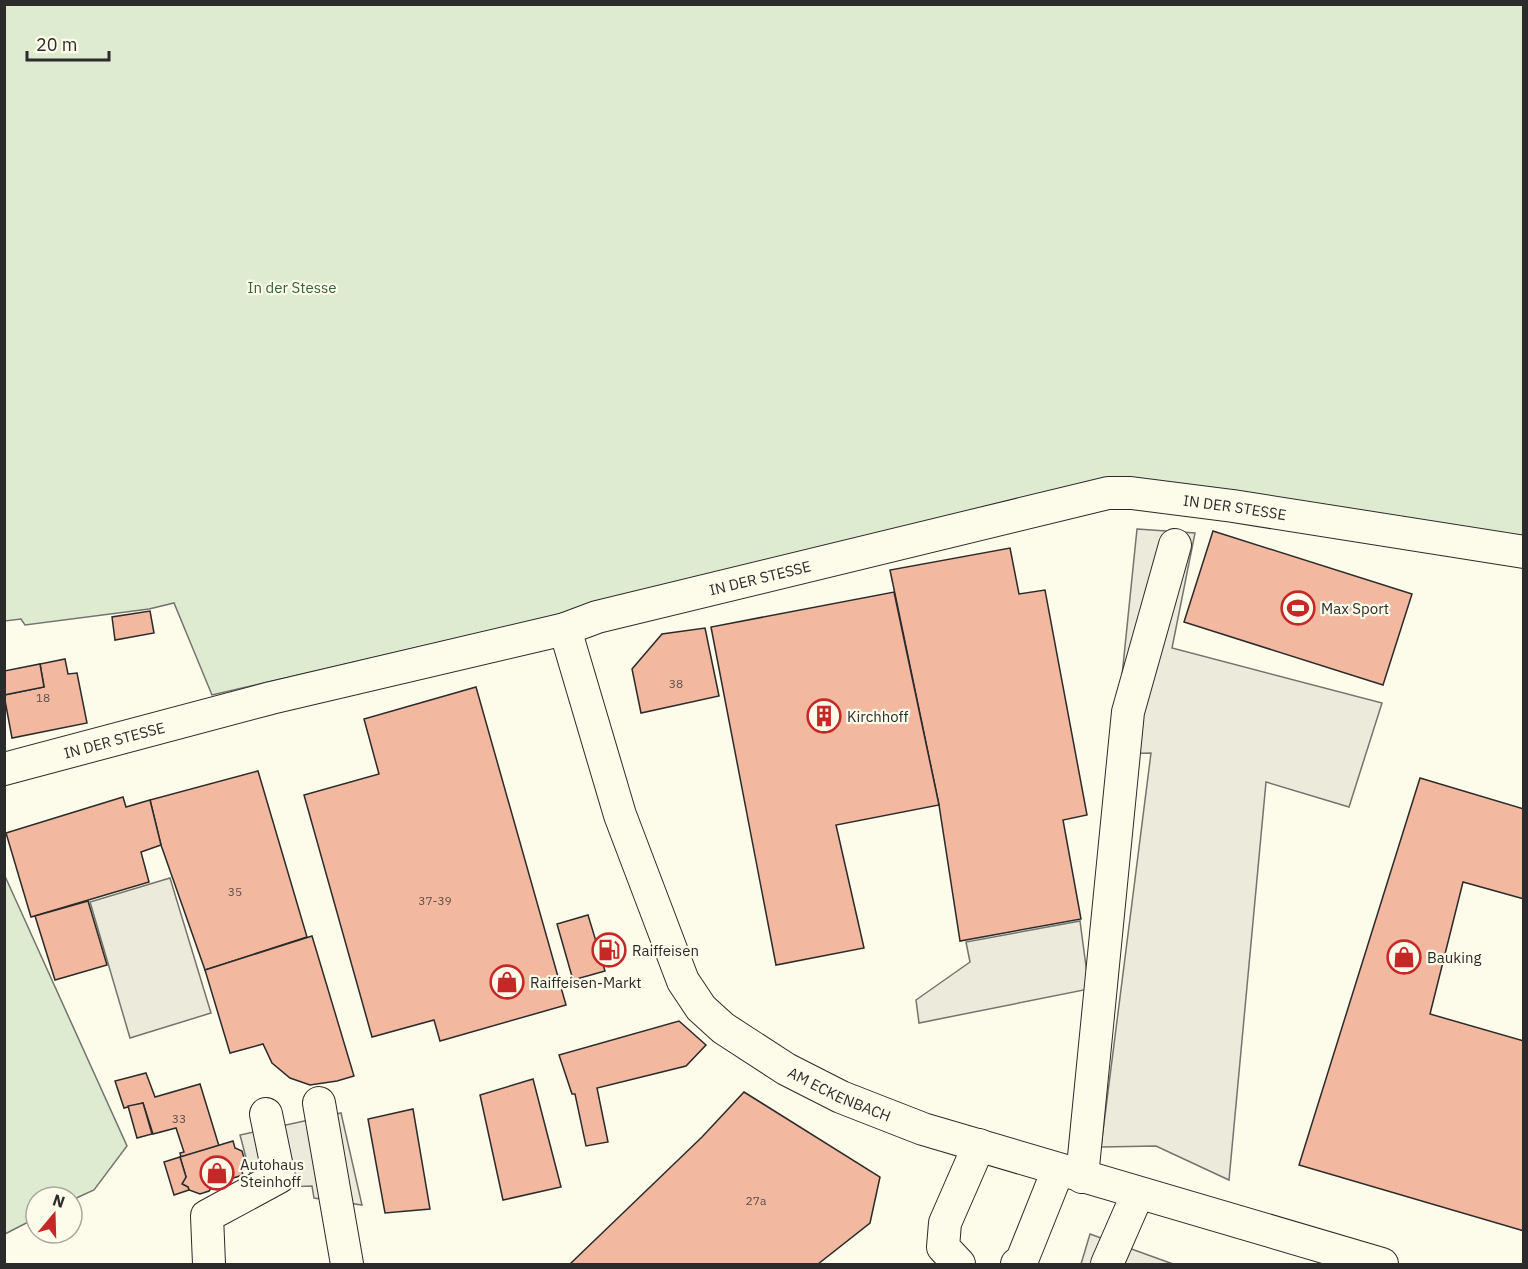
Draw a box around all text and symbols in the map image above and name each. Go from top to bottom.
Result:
scale bar [27,24,110,62]
text: 20 m [36,33,78,56]
park label: In der Stesse [248,278,336,297]
street label: IN DER STESSE [1182,490,1288,524]
street label: IN DER STESSE [707,556,813,599]
sports icon: Max Sport [1280,590,1316,626]
place label: Max Sport [1321,599,1389,618]
house number: 38 [669,676,683,691]
house number: 18 [36,690,50,705]
building icon: Kirchhoff [806,698,842,734]
place label: Kirchhoff [847,707,908,726]
street label: IN DER STESSE [61,717,167,762]
house number: 35 [228,884,242,899]
house number: 37-39 [418,893,452,908]
fuel station icon: Raiffeisen [591,932,627,968]
shop icon: Bauking [1386,939,1422,975]
place label: Raiffeisen [632,941,699,960]
place label: Bauking [1427,948,1482,967]
shop icon: Raiffeisen-Markt [489,964,525,1000]
place label: Raiffeisen-Markt [530,973,642,992]
street label: AM ECKENBACH [785,1062,894,1125]
house number: 33 [172,1111,186,1126]
shop icon: Autohaus Steinhoff [199,1155,235,1191]
place label: Autohaus Steinhoff [240,1155,304,1191]
north arrow [24,1185,84,1245]
text: N [50,1189,68,1212]
house number: 27a [746,1193,767,1208]

